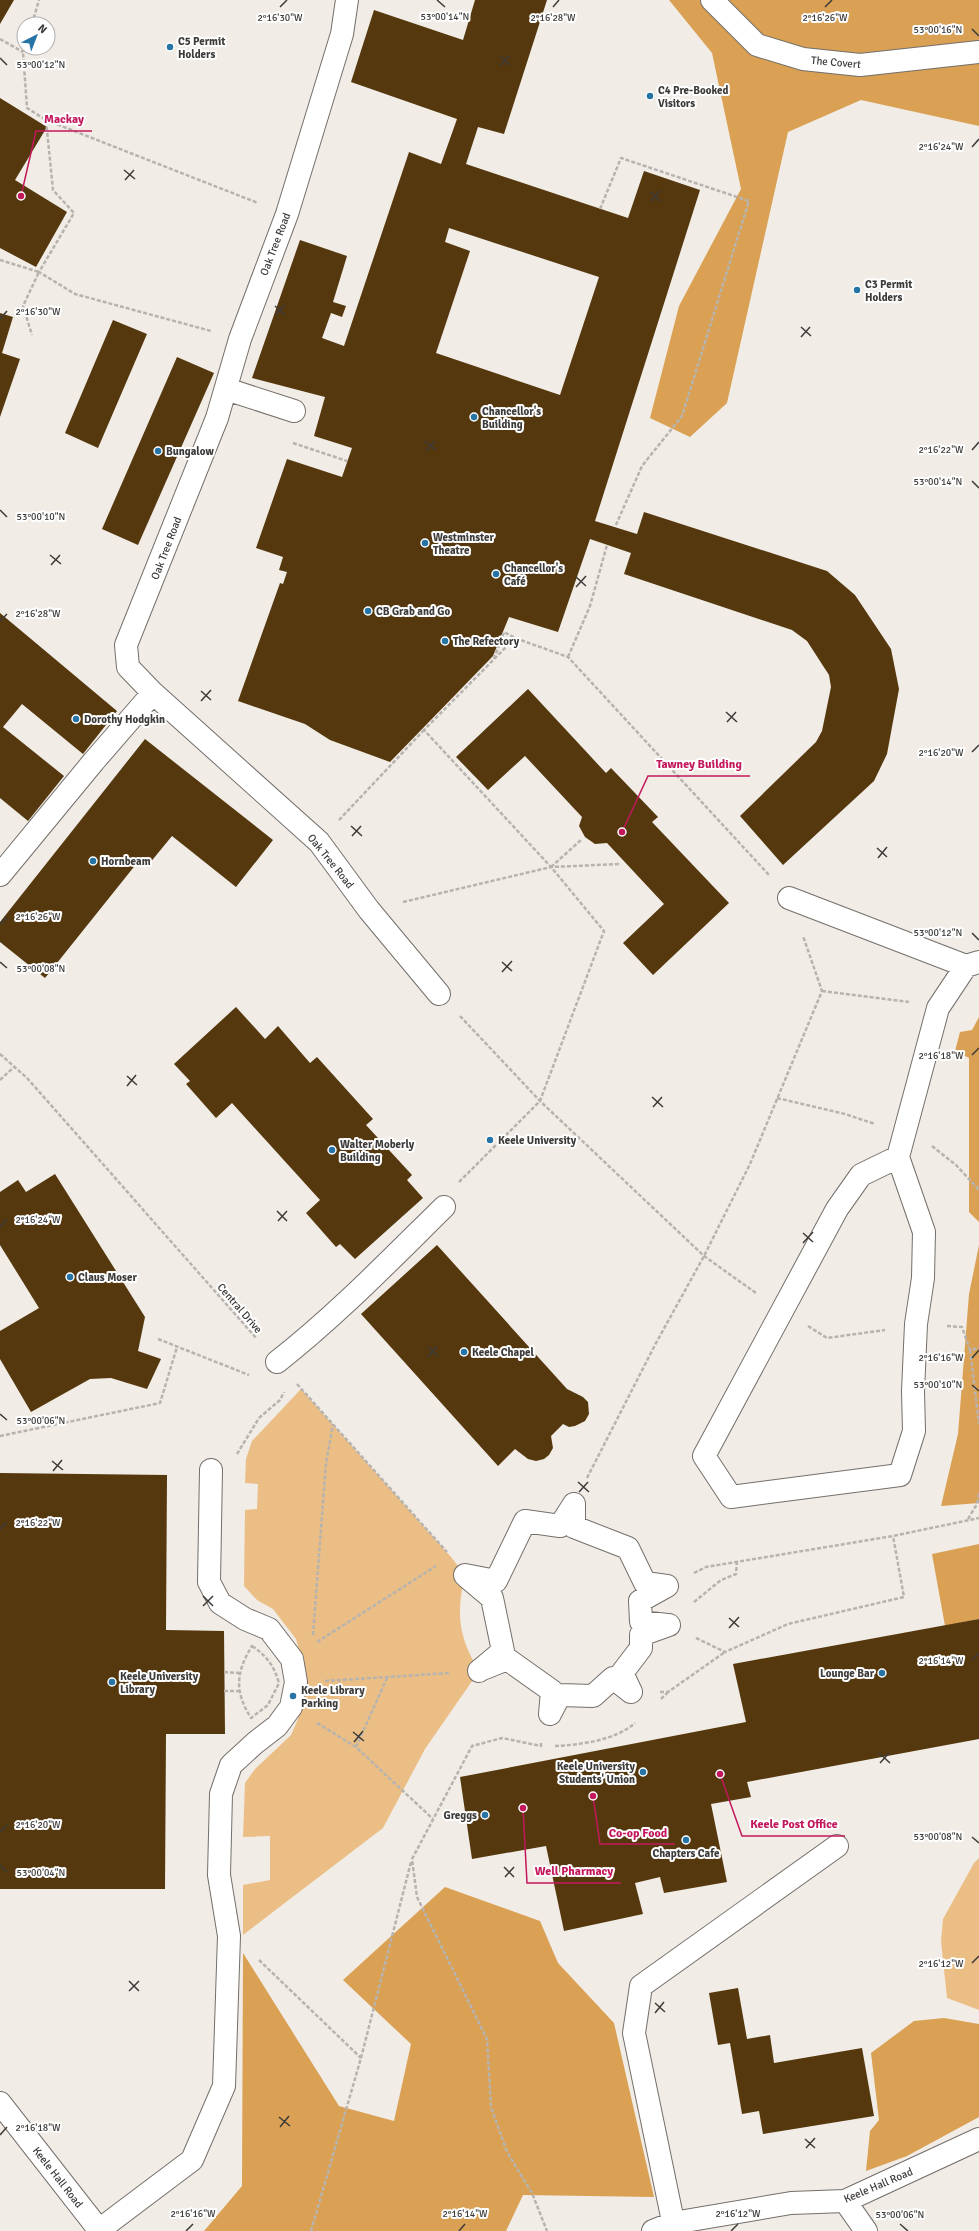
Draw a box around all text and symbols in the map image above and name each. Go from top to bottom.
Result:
text: 53°00'14"N [421,11,469,23]
text: 2°16'30"W [257,12,303,24]
text: 2°16'28"W [530,12,576,24]
text: 2°16'26"W [802,12,848,24]
north arrow [16,16,56,56]
text: N [35,22,50,36]
text: 53°00'16"N [914,24,962,36]
place label: C5 Permit Holders [178,35,225,61]
marker: C5 Permit Holders [165,42,175,52]
street label: The Covert [810,54,862,71]
text: 53°00'12"N [17,59,65,71]
place label: C4 Pre-Booked Visitors [658,84,728,110]
marker: C4 Pre-Booked Visitors [645,91,655,101]
callout: Mackay [36,107,92,131]
text: Mackay [44,112,84,127]
text: 2°16'24"W [918,141,964,153]
street label: Oak Tree Road [258,211,293,277]
place label: C3 Permit Holders [865,278,912,304]
marker: C3 Permit Holders [852,285,862,295]
text: 2°16'30"W [15,306,61,318]
place label: Chancellor's Building [482,405,541,431]
marker: Chancellor's Building [469,412,479,422]
text: 2°16'22"W [918,444,964,456]
place label: Bungalow [166,445,214,458]
marker: Bungalow [153,446,163,456]
text: 53°00'14"N [914,476,962,488]
text: 53°00'10"N [17,511,65,523]
street label: Oak Tree Road [149,515,184,581]
place label: Westminster Theatre [433,531,495,557]
marker: Westminster Theatre [420,538,430,548]
place label: Chancellor's Café [504,562,563,588]
marker: Chancellor's Café [491,569,501,579]
place label: CB Grab and Go [376,605,450,618]
marker: CB Grab and Go [363,606,373,616]
text: 2°16'28"W [15,608,61,620]
place label: The Refectory [453,635,520,648]
marker: The Refectory [440,636,450,646]
place label: Dorothy Hodgkin [84,713,165,726]
marker: Dorothy Hodgkin [71,714,81,724]
text: 2°16'20"W [918,747,964,759]
callout: Tawney Building [648,752,750,776]
text: Tawney Building [656,757,742,772]
street label: Oak Tree Road [305,831,357,891]
place label: Hornbeam [101,855,151,868]
marker: Hornbeam [88,856,98,866]
text: 2°16'26"W [15,911,61,923]
text: 53°00'12"N [914,927,962,939]
text: 53°00'08"N [17,963,65,975]
text: 2°16'18"W [918,1050,964,1062]
place label: Keele University [498,1134,577,1147]
marker: Keele University [485,1135,495,1145]
place label: Walter Moberly Building [340,1138,415,1164]
marker: Walter Moberly Building [327,1145,337,1155]
text: 2°16'24"W [15,1214,61,1226]
place label: Claus Moser [78,1271,137,1284]
marker: Claus Moser [65,1272,75,1282]
street label: Central Drive [214,1281,265,1336]
place label: Keele Chapel [472,1346,535,1359]
marker: Keele Chapel [459,1347,469,1357]
text: 2°16'16"W [918,1352,964,1364]
text: 53°00'10"N [914,1379,962,1391]
text: 53°00'06"N [17,1415,65,1427]
text: 2°16'22"W [15,1517,61,1529]
text: 2°16'14"W [918,1655,964,1667]
place label: Lounge Bar [820,1667,875,1680]
marker: Lounge Bar [877,1668,887,1678]
place label: Keele University Library [120,1670,199,1696]
marker: Keele University Library [107,1677,117,1687]
place label: Keele Library Parking [301,1684,365,1710]
marker: Keele Library Parking [288,1691,298,1701]
place label: Keele University Students' Union [557,1760,636,1786]
marker: Keele University Students' Union [638,1767,648,1777]
place label: Greggs [443,1809,477,1822]
marker: Greggs [480,1810,490,1820]
callout: Keele Post Office [742,1812,845,1836]
text: Keele Post Office [750,1817,838,1832]
text: 2°16'20"W [15,1819,61,1831]
callout: Co-op Food [600,1820,675,1844]
text: Co-op Food [609,1826,668,1841]
text: 53°00'08"N [914,1831,962,1843]
marker: Chapters Cafe [681,1835,691,1845]
place label: Chapters Cafe [652,1847,720,1860]
callout: Well Pharmacy [527,1859,621,1883]
text: Well Pharmacy [535,1864,613,1879]
text: 53°00'04"N [17,1867,65,1879]
text: 2°16'12"W [918,1958,964,1970]
text: 2°16'18"W [15,2122,61,2134]
street label: Keele Hall Road [30,2144,86,2210]
street label: Keele Hall Road [842,2165,915,2206]
text: 2°16'16"W [170,2208,216,2220]
text: 2°16'14"W [442,2208,488,2220]
text: 2°16'12"W [715,2208,761,2220]
text: 53°00'06"N [876,2209,924,2221]

